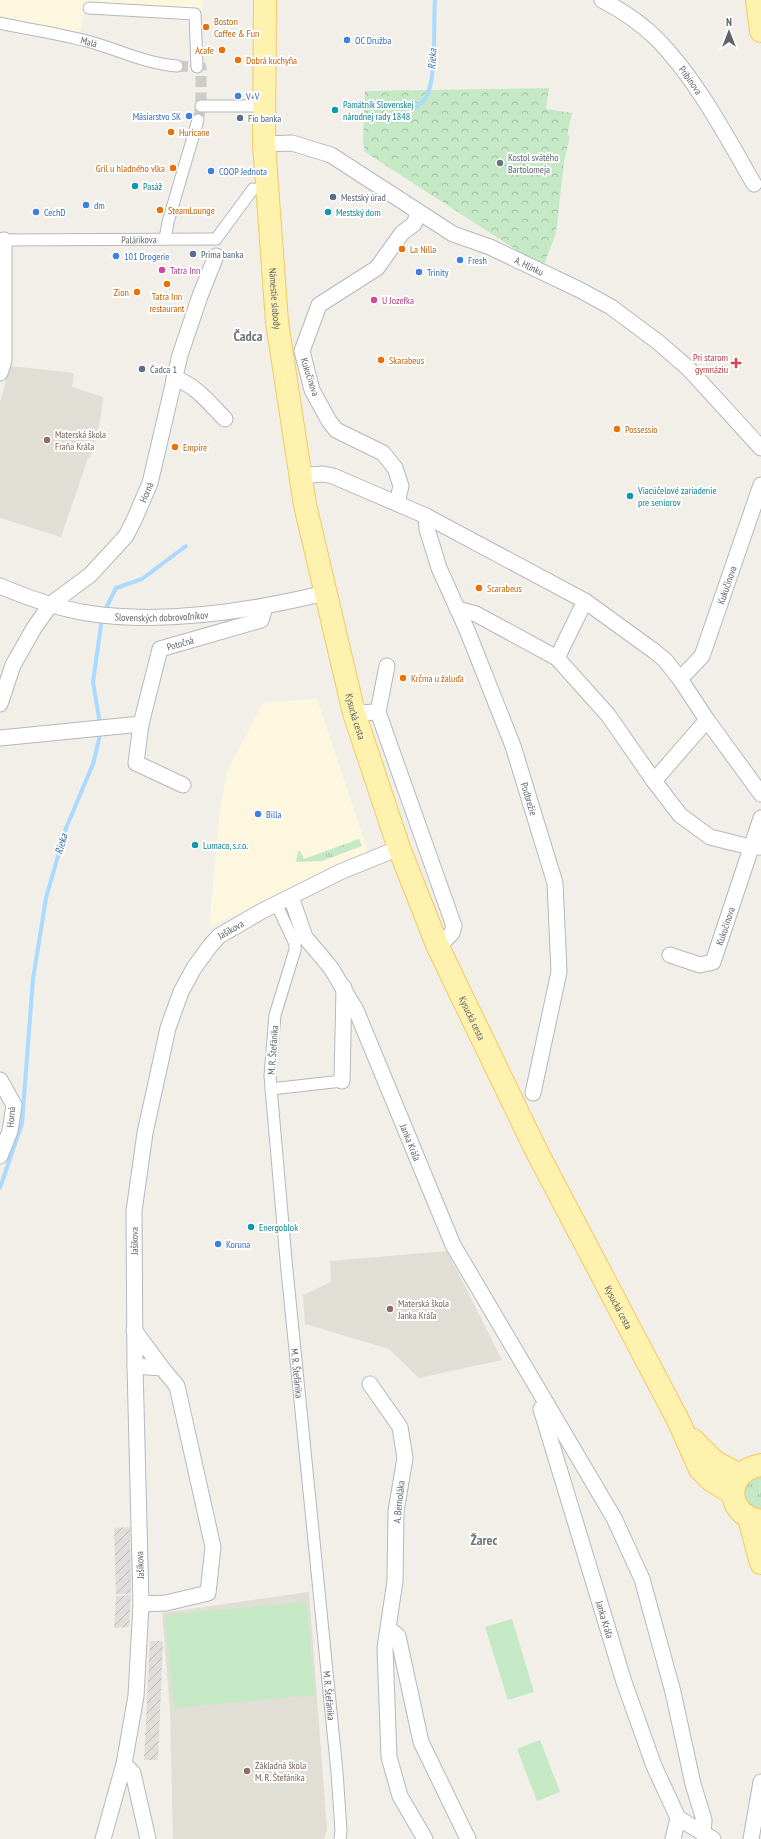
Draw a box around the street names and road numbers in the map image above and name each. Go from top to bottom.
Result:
street label: Malá [79,33,99,50]
street label: Pribinova [676,63,705,97]
street label: Palárikova [121,233,157,246]
street label: A. Hlinku [513,253,546,278]
street label: Námestie slobody [267,267,285,330]
street label: Kukučínova [298,356,322,398]
street label: Horná [136,480,156,504]
street label: Kukučínova [714,564,739,606]
street label: Slovenských dobrovoľníkov [114,608,209,624]
street label: Potočná [165,633,195,653]
street label: Kysucká cesta [343,692,369,741]
street label: Podbrežie [518,781,540,817]
street label: Kukučínova [713,905,737,947]
street label: Jašíkova [214,917,246,942]
street label: Kysucká cesta [456,994,488,1042]
street label: M. R. Štefánika [265,1025,281,1075]
street label: Horná [4,1106,18,1128]
street label: Janka Kráľa [397,1121,424,1163]
street label: Jašíkova [128,1227,141,1256]
street label: Kysucká cesta [602,1283,635,1331]
street label: M. R. Štefánika [288,1348,306,1399]
street label: A. Bernoláka [390,1480,408,1524]
street label: Jašíkova [133,1551,147,1580]
street label: Janka Kráľa [593,1598,617,1640]
street label: M. R. Štefánika [320,1670,338,1721]

